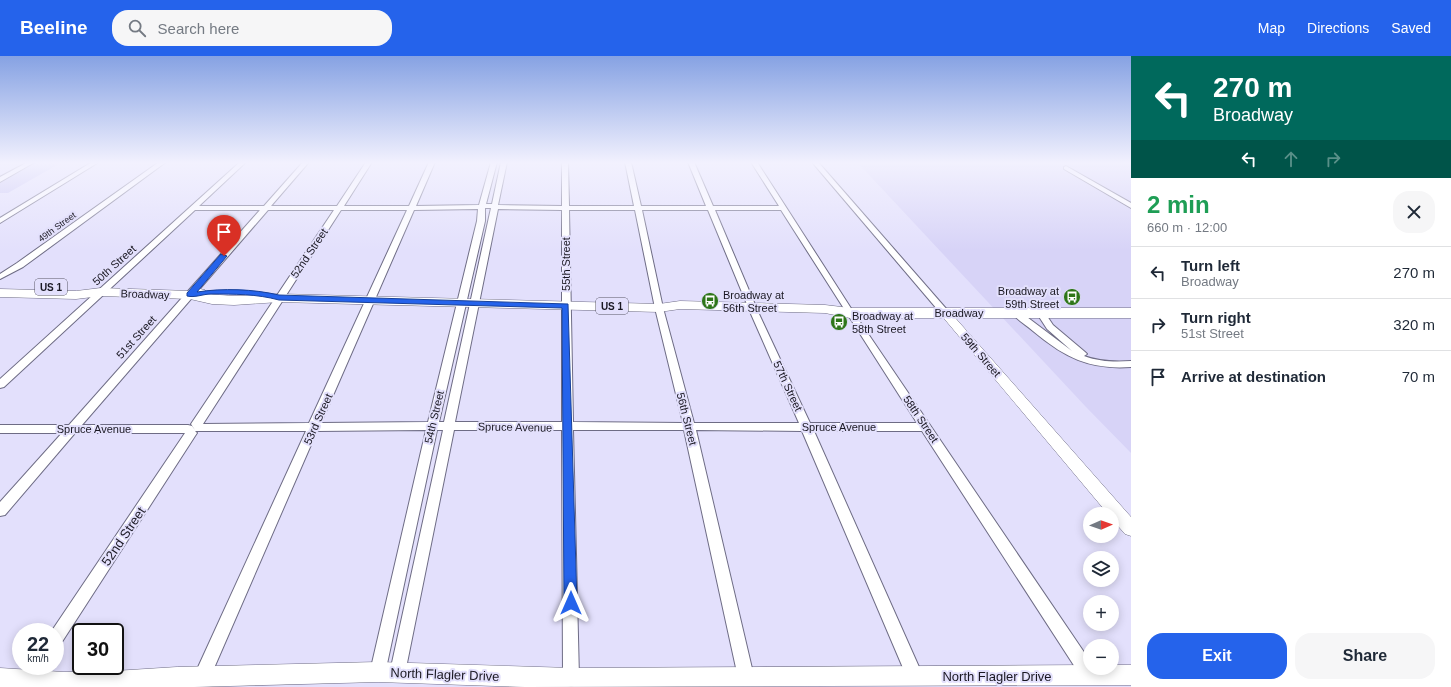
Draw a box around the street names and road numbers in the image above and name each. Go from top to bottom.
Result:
street label: 49th Street [36,210,78,244]
street label: 52nd Street [288,226,330,280]
street label: 55th Street [560,237,572,291]
street label: 50th Street [90,243,138,287]
road number: US 1 [35,279,67,295]
street label: Broadway [120,287,170,301]
road number: US 1 [596,298,628,314]
street label: Broadway [935,307,984,319]
street label: 51st Street [114,313,158,361]
street label: 59th Street [959,331,1003,379]
street label: 57th Street [771,359,805,413]
street label: 54th Street [422,389,446,445]
street label: 56th Street [675,391,699,447]
street label: 53rd Street [301,392,335,446]
street label: 58th Street [901,393,941,445]
street label: Spruce Avenue [478,420,552,434]
street label: Spruce Avenue [802,421,876,433]
street label: Spruce Avenue [57,423,131,435]
street label: 52nd Street [98,504,149,568]
street label: North Flagler Drive [390,665,500,684]
street label: North Flagler Drive [942,669,1052,684]

